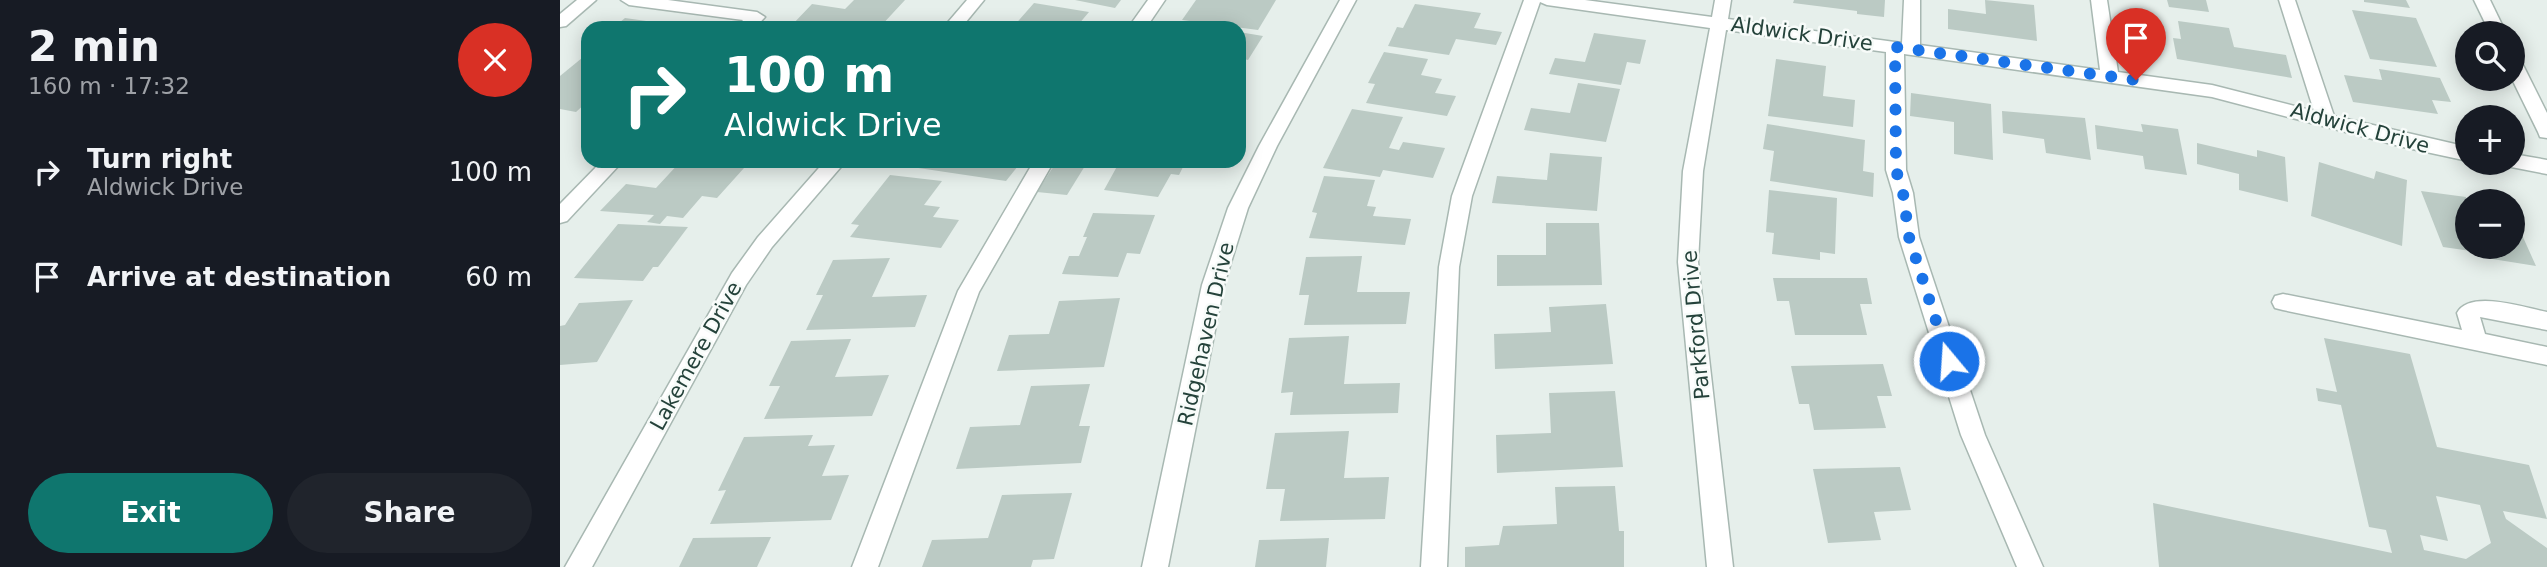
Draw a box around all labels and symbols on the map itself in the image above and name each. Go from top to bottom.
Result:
pin [2106,8,2166,80]
street label: Aldwick Drive [1730,12,1874,56]
street label: Aldwick Drive [2288,98,2432,158]
street label: Ridgehaven Drive [1173,240,1239,428]
street label: Parkford Drive [1678,249,1714,401]
street label: Lakemere Drive [645,278,747,434]
position arrow [1912,324,1986,398]

